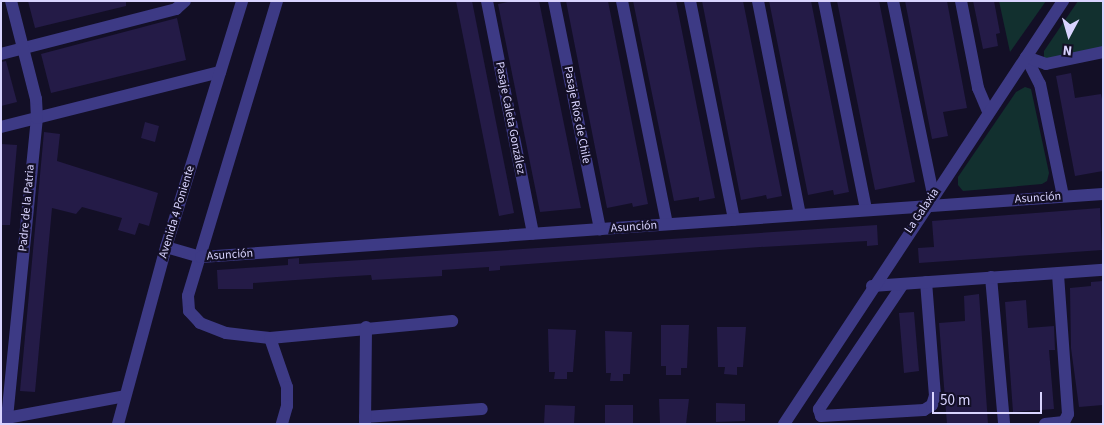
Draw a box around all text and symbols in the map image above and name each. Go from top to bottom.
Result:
north arrow [1044,10,1094,60]
text: N [1062,39,1073,60]
street label: Pasaje Caleta González [492,61,528,175]
street label: Pasaje Ríos de Chile [561,65,593,165]
street label: Padre de la Patria [16,164,38,252]
street label: Avenida 4 Poniente [156,164,198,260]
street label: La Galaxia [902,186,942,236]
street label: Asunción [1014,189,1062,207]
street label: Asunción [610,218,658,236]
street label: Asunción [206,246,254,264]
scale bar [934,382,1044,414]
text: 50 m [940,390,970,411]

